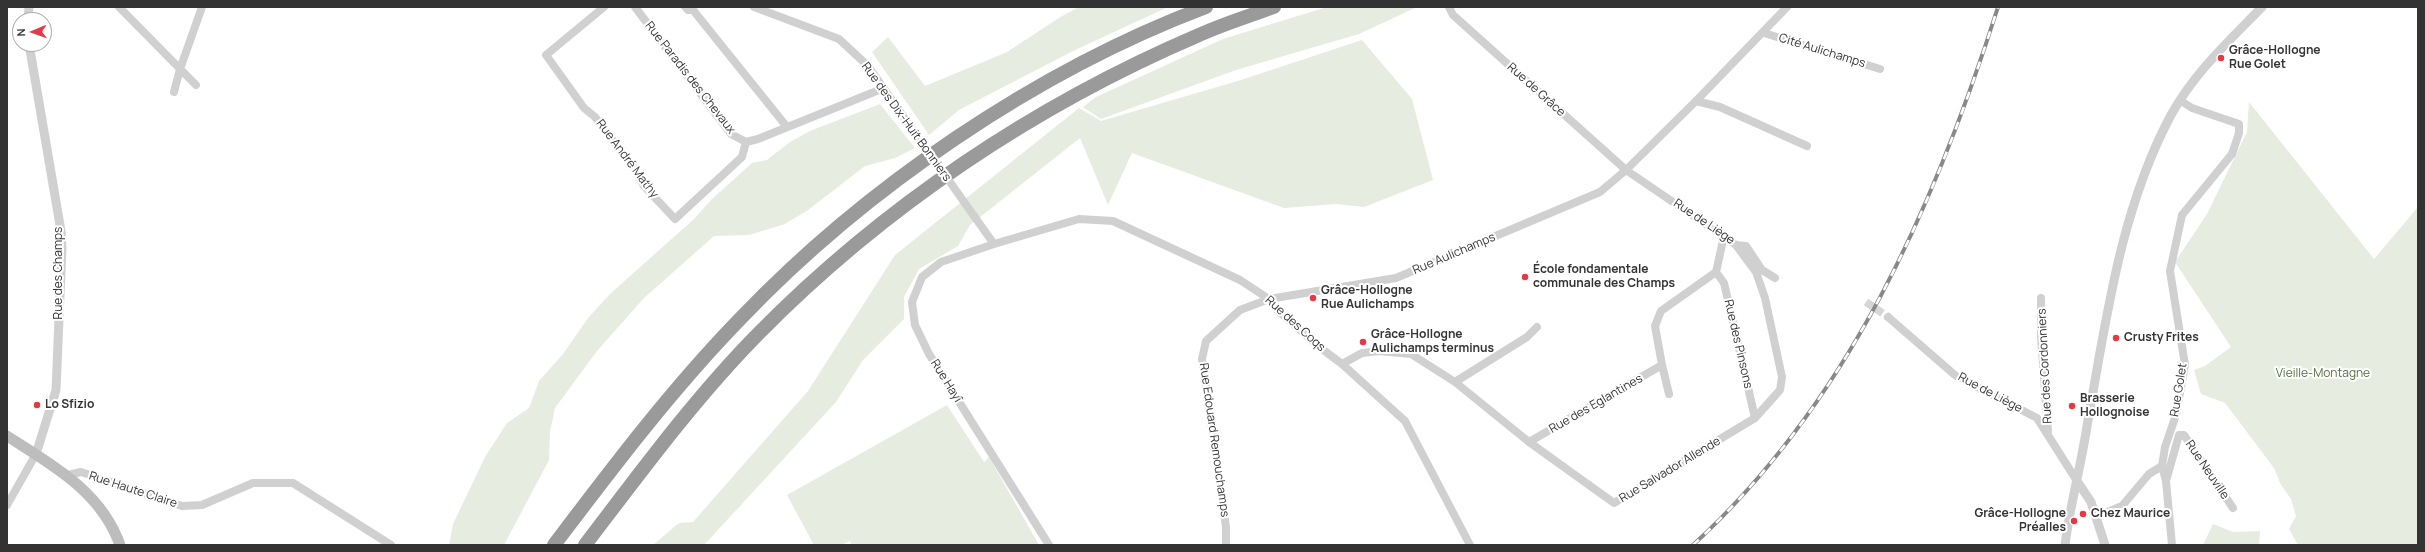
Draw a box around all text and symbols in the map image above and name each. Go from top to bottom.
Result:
north arrow [12,12,52,52]
street label: Rue Paradis des Chevaux [642,19,738,137]
text: N [13,28,28,37]
street label: Cité Aulichamps [1777,31,1867,71]
place label: Grâce-Hollogne Rue Golet [2229,44,2321,72]
marker: Grâce-Hollogne Rue Golet [2216,53,2226,63]
street label: Rue des Dix-Huit Bonniers [858,60,954,184]
street label: Rue de Grâce [1504,60,1568,120]
street label: Rue André Mathy [593,117,661,201]
street label: Rue de Liège [1671,196,1737,248]
street label: Rue des Champs [52,227,66,319]
street label: Rue Aulichamps [1411,230,1497,278]
place label: École fondamentale communale des Champs [1533,263,1675,291]
marker: École fondamentale communale des Champs [1520,272,1530,282]
place label: Grâce-Hollogne Rue Aulichamps [1321,284,1414,312]
street label: Rue des Coqs [1262,293,1328,355]
marker: Grâce-Hollogne Rue Aulichamps [1308,293,1318,303]
street label: Rue des Pinsons [1721,298,1755,390]
street label: Rue des Cordonniers [2035,308,2055,424]
place label: Grâce-Hollogne Aulichamps terminus [1371,328,1494,356]
place label: Crusty Frites [2124,331,2199,345]
marker: Crusty Frites [2111,333,2121,343]
marker: Grâce-Hollogne Aulichamps terminus [1358,337,1368,347]
street label: Rue Hayî [927,357,965,405]
street label: Rue Edouard Remouchamps [1196,362,1232,518]
street label: Rue Golet [2168,362,2190,418]
park label: Vieille-Montagne [2276,367,2370,381]
street label: Rue de Liège [1955,370,2025,416]
street label: Rue des Eglantines [1547,371,1645,437]
place label: Brasserie Hollognoise [2080,392,2150,420]
place label: Lo Sfizio [45,398,94,412]
marker: Lo Sfizio [32,400,42,410]
marker: Brasserie Hollognoise [2067,401,2077,411]
street label: Rue Salvador Allende [1617,434,1723,506]
street label: Rue Neuville [2182,438,2232,502]
street label: Rue Haute Claire [87,469,179,511]
place label: Grâce-Hollogne Préalles [1974,507,2066,535]
place label: Chez Maurice [2091,507,2170,521]
marker: Chez Maurice [2078,509,2088,519]
marker: Grâce-Hollogne Préalles [2069,516,2079,526]

